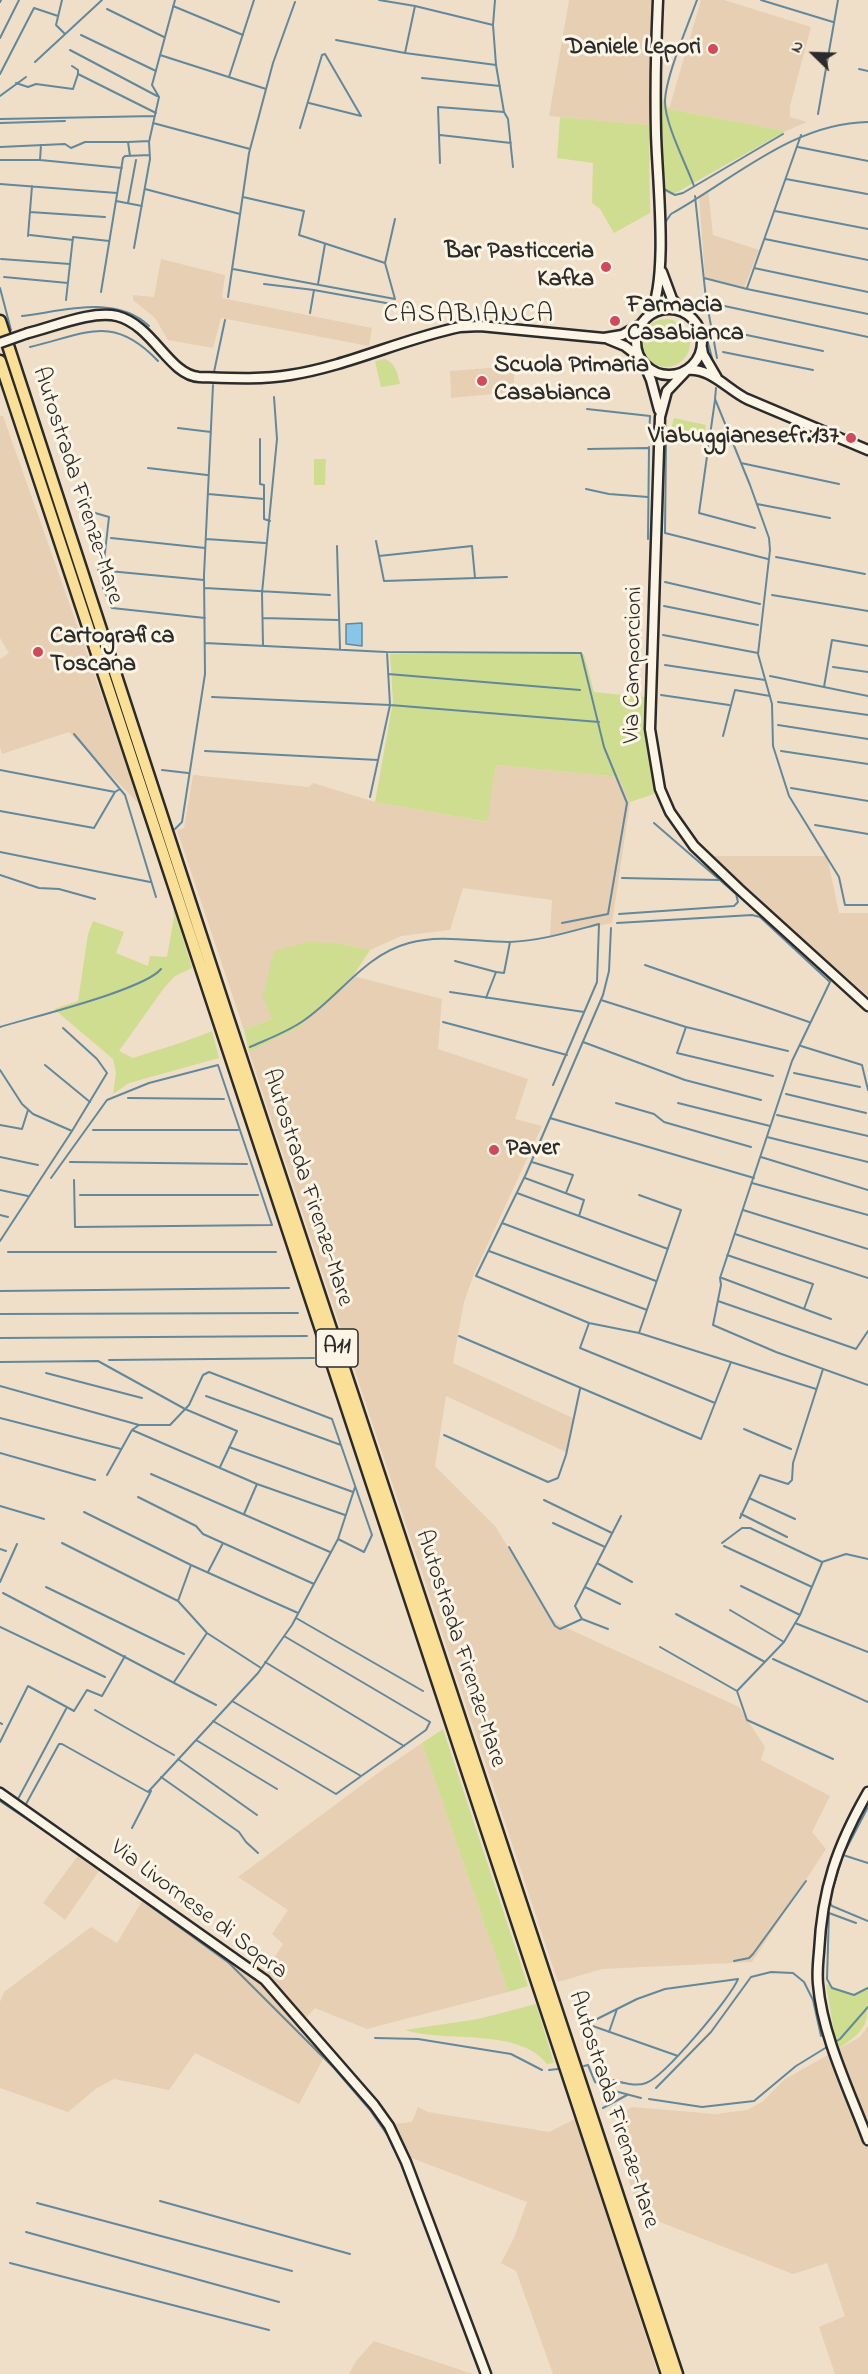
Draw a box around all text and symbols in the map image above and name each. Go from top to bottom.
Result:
north arrow [784,24,844,84]
place label: Daniele Lepori [566,35,701,63]
text: N [784,37,811,57]
marker: Daniele Lepori [706,42,720,56]
place label: Bar Pasticceria Kafka [445,239,594,295]
marker: Bar Pasticceria Kafka [599,260,613,274]
place label: Farmacia Casabianca [627,293,744,349]
district label: CASABIANCA [383,301,555,333]
marker: Farmacia Casabianca [608,314,622,328]
place label: Scuola Primaria Casabianca [494,353,649,409]
street label: Autostrada Firenze-Mare [24,364,128,608]
marker: Scuola Primaria Casabianca [475,374,489,388]
place label: Viabuggianesefr.137 [648,424,839,452]
marker: Viabuggianesefr.137 [844,431,858,445]
street label: Via Camporcioni [619,586,651,744]
place label: Cartografica Toscana [50,624,174,680]
marker: Cartografica Toscana [31,645,45,659]
street label: Autostrada Firenze-Mare [254,1066,358,1310]
place label: Paver [506,1136,560,1164]
marker: Paver [487,1143,501,1157]
road number: A11 [316,1329,358,1367]
street label: Autostrada Firenze-Mare [407,1527,511,1771]
street label: Via Livornese di Sopra [104,1835,292,1987]
street label: Autostrada Firenze-Mare [560,1988,664,2232]

